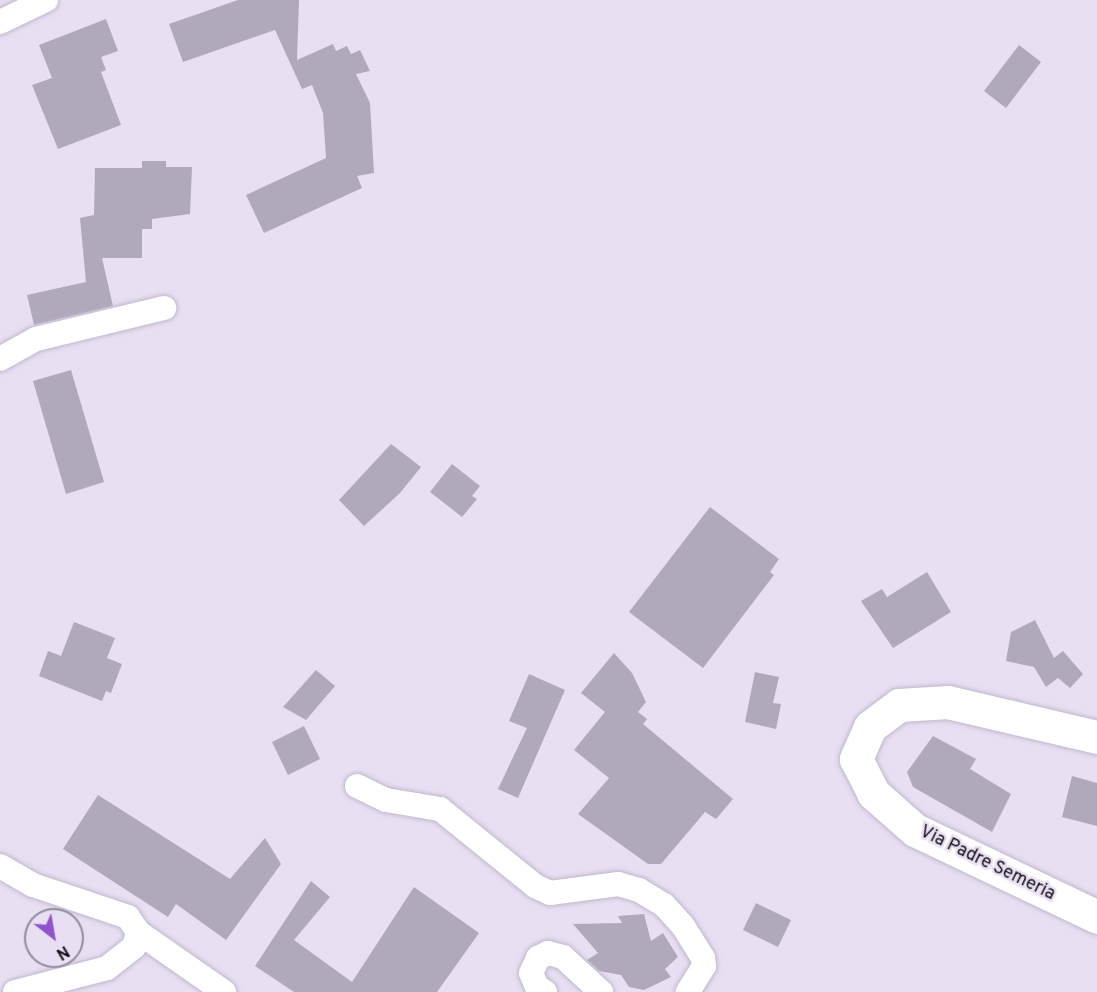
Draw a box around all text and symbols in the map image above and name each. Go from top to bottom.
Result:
street label: Via Padre Semeria [916,822,1058,906]
north arrow [24,908,84,968]
text: N [52,940,72,963]

